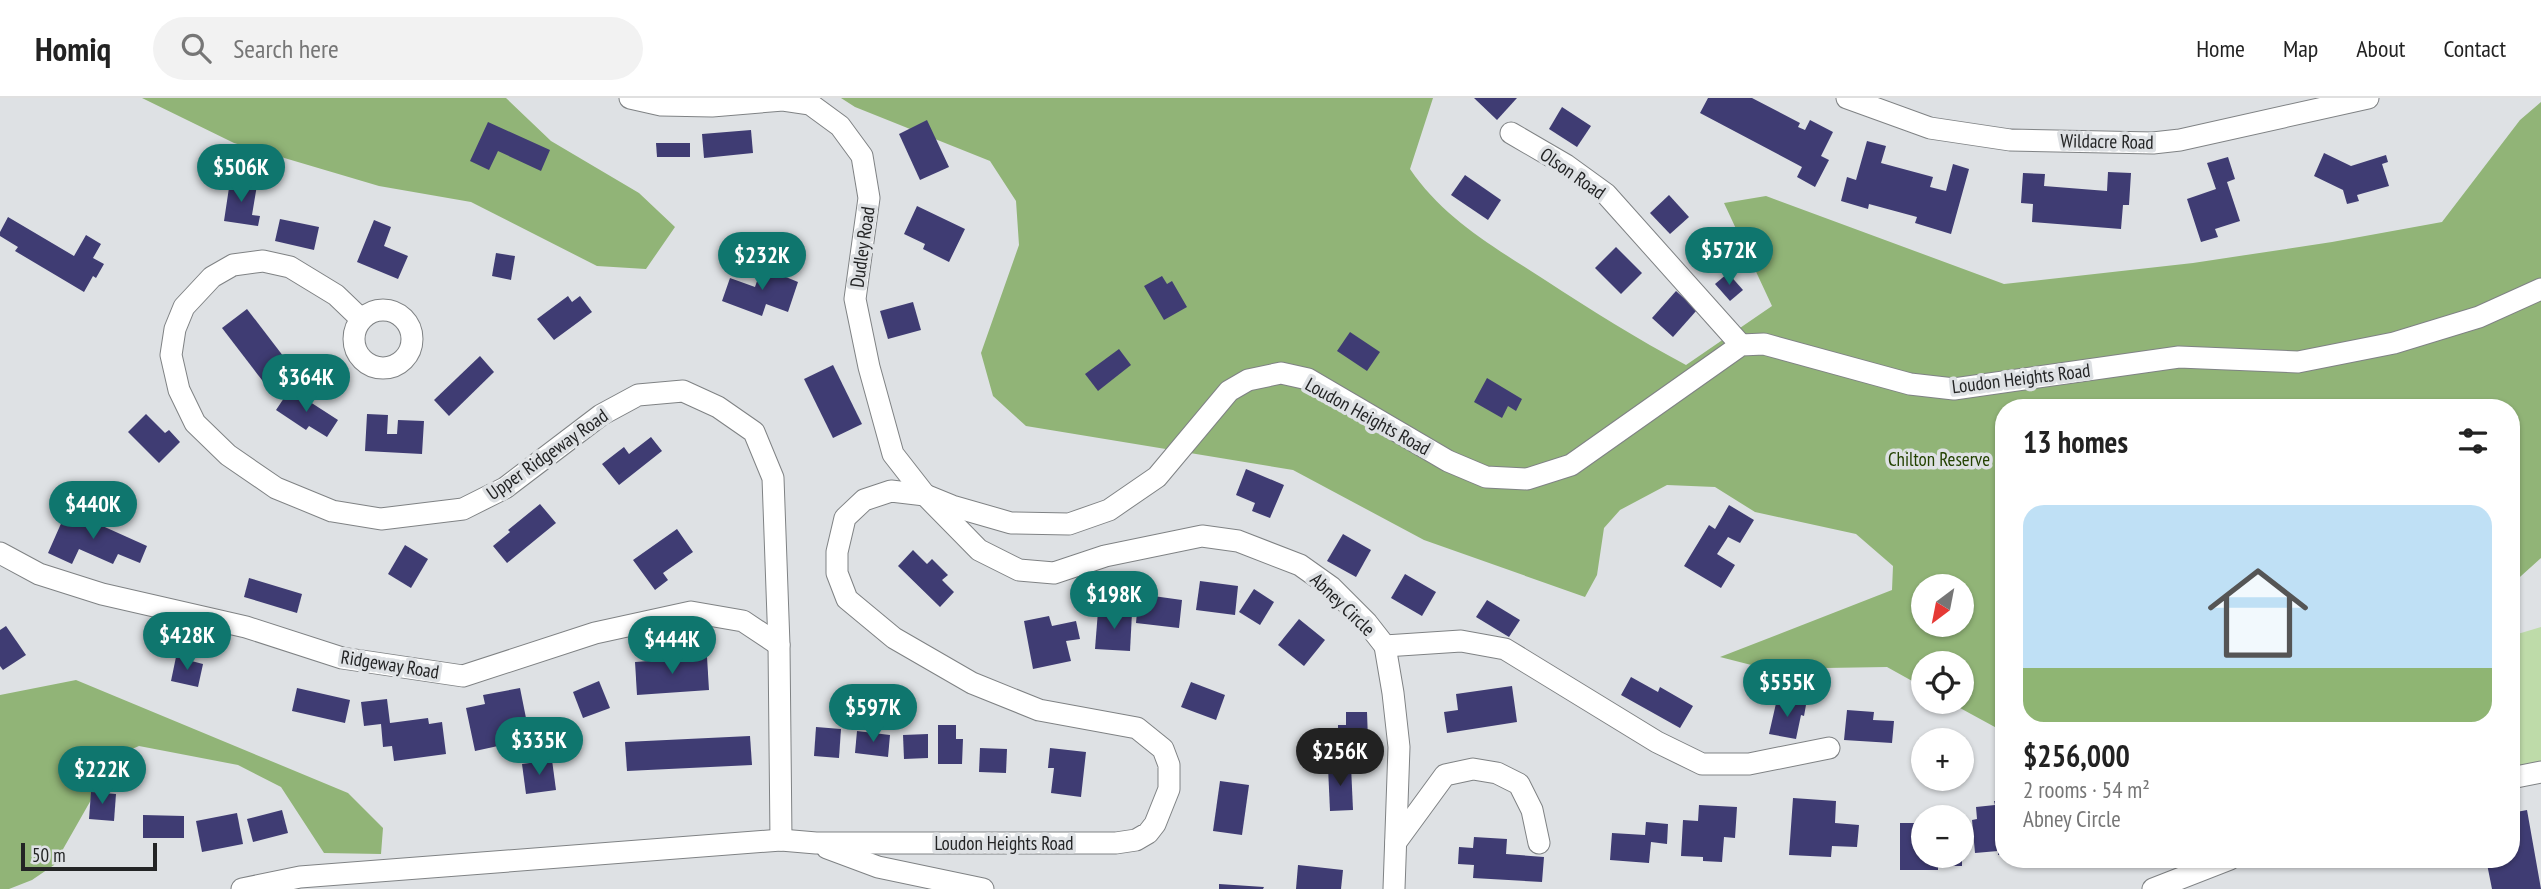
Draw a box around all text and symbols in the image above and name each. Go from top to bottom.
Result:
search box [153,17,643,80]
text: Homiq [35,27,111,70]
icon: search [177,29,215,67]
text: Search here [233,32,339,65]
text: Home [2196,33,2245,64]
text: Map [2283,33,2318,64]
text: About [2356,33,2405,64]
text: Contact [2443,33,2506,64]
street label: Wildacre Road [2060,128,2154,154]
street label: Olson Road [1536,142,1610,204]
pin: $506K [192,144,290,204]
text: $506K [213,152,269,181]
street label: Dudley Road [844,205,880,289]
pin: $572K [1680,228,1778,287]
pin: $232K [713,232,811,292]
text: $572K [1701,235,1757,264]
text: $232K [734,240,790,269]
pin: $364K [257,354,355,414]
street label: Loudon Heights Road [1950,358,2092,398]
text: $364K [278,362,334,391]
street label: Loudon Heights Road [1301,372,1435,460]
street label: Upper Ridgeway Road [482,403,612,505]
text: 13 homes [2023,422,2128,461]
icon: filters [2454,422,2492,460]
park label: Chilton Reserve [1888,447,1990,471]
pin: $440K [44,482,142,541]
text: $440K [65,489,121,518]
icon: home [2195,550,2321,676]
street label: Abney Circle [1306,567,1380,641]
pin: $198K [1065,572,1163,631]
north arrow [1911,574,1974,637]
map controls [1911,574,1974,868]
text: $198K [1086,579,1142,608]
pin: $428K [138,612,236,672]
pin: $444K [623,616,721,676]
text: $428K [159,620,215,649]
text: $444K [644,624,700,653]
street label: Ridgeway Road [339,644,441,684]
button: locate [1911,651,1974,714]
pin: $555K [1738,660,1836,719]
text: $555K [1759,667,1815,696]
pin: $597K [824,684,922,744]
text: $597K [845,692,901,721]
pin: $335K [490,718,588,777]
text: $335K [511,725,567,754]
pin: $256K [1291,728,1389,788]
button: + [1911,728,1974,791]
text: $256K [1312,736,1368,765]
text: $256,000 [2023,736,2130,775]
pin: $222K [53,746,151,806]
text: $222K [74,754,130,783]
text: 2 rooms · 54 m² [2023,775,2150,804]
text: Abney Circle [2023,804,2121,833]
button: − [1911,805,1974,868]
street label: Loudon Heights Road [934,831,1074,855]
scale bar [21,840,158,872]
text: 50 m [32,843,66,867]

